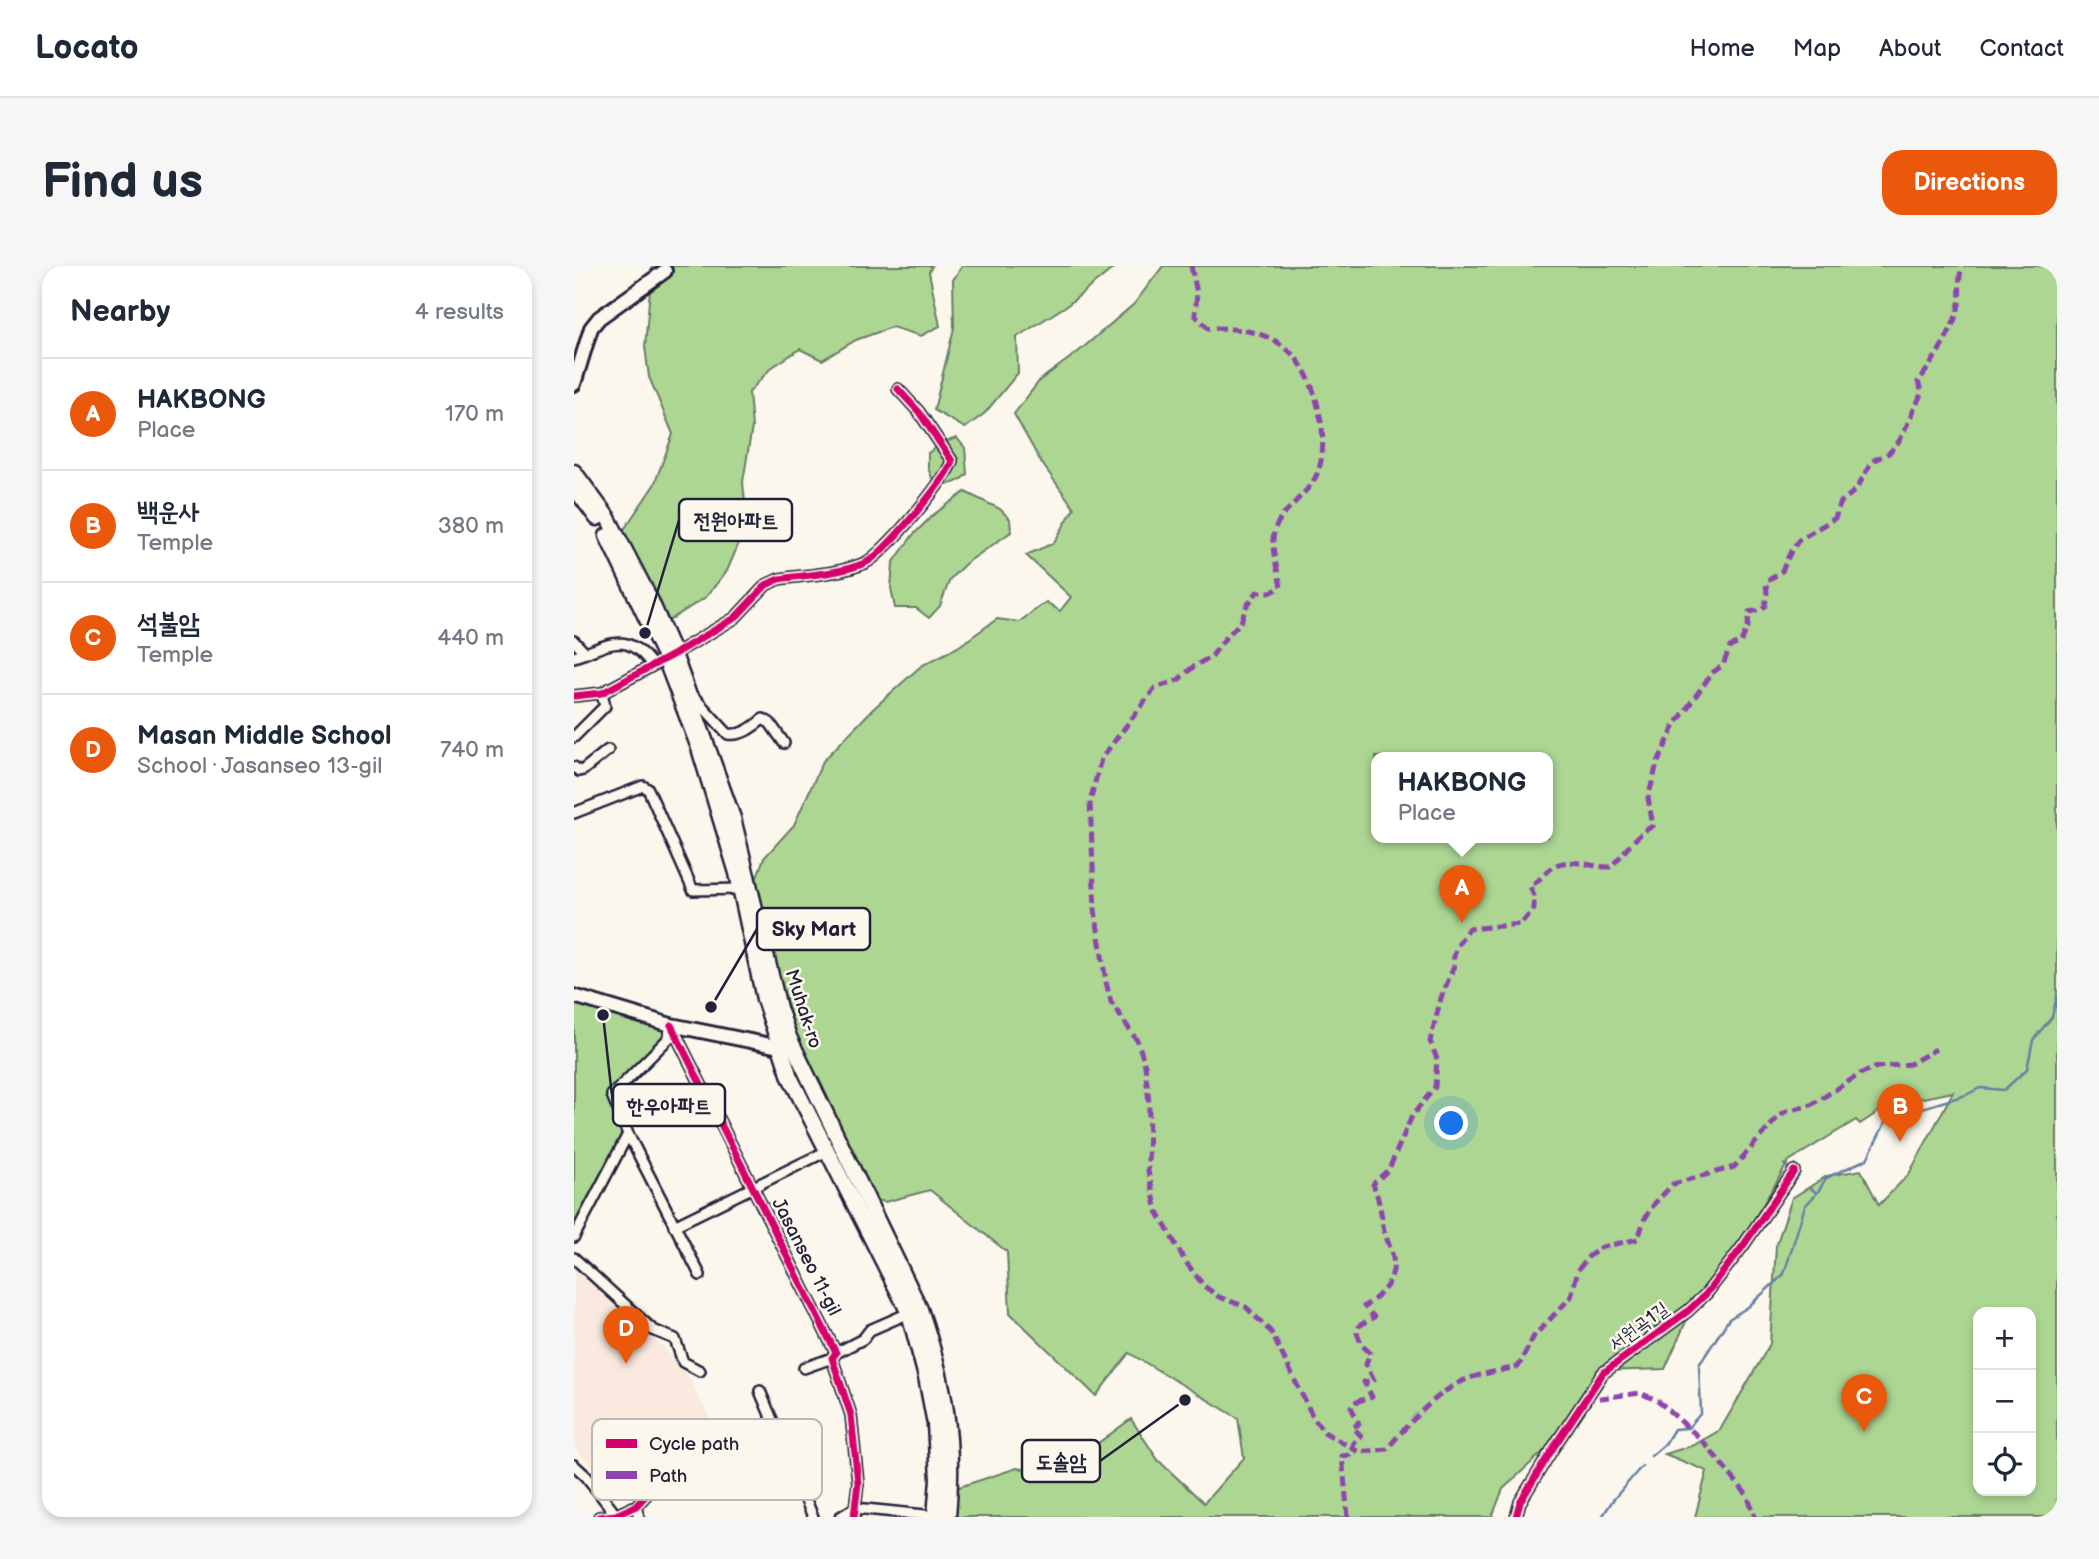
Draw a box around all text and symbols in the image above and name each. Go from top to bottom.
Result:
text: Locato [35,28,139,68]
text: Home [1690,34,1755,63]
text: Map [1793,34,1841,63]
text: About [1879,34,1941,63]
text: Contact [1979,34,2064,63]
button: Directions [1882,150,2057,215]
text: Find us [42,153,203,212]
text: Nearby [70,294,170,330]
text: 4 results [415,298,504,326]
text: HAKBONG [137,385,266,416]
text: A [86,400,100,428]
text: 170 m [445,400,504,428]
text: Place [137,416,195,444]
text: 백운사 [137,497,200,528]
callout: 전원아파트 [679,499,792,541]
text: 전원아파트 [694,509,778,534]
text: B [85,512,101,540]
text: 380 m [438,512,504,540]
text: Temple [137,529,213,557]
text: 석불암 [137,609,200,640]
text: C [85,624,101,652]
text: 440 m [437,624,504,652]
text: Temple [137,641,213,669]
text: Masan Middle School [137,721,392,752]
text: D [85,736,101,764]
text: 740 m [440,736,504,764]
text: School · Jasanseo 13-gil [137,752,382,780]
popup [1371,752,1553,843]
text: HAKBONG [1398,768,1526,799]
text: Place [1398,799,1456,827]
pin: A [1439,865,1485,923]
callout: Sky Mart [757,908,870,950]
text: Sky Mart [772,917,856,942]
street label: Muhak-ro [779,967,827,1051]
callout: 한우아파트 [613,1084,725,1126]
pin: B [1877,1084,1923,1142]
text: 한우아파트 [626,1094,711,1119]
your location [1434,1106,1468,1140]
street label: Jasanseo 11-gil [766,1194,846,1320]
street label: 서원곡1길 [1605,1298,1673,1356]
pin: D [603,1306,649,1364]
map controls [1973,1307,2036,1496]
button: + [1973,1307,2036,1370]
button: − [1973,1370,2036,1433]
pin: C [1841,1374,1887,1432]
legend [592,1419,822,1500]
text: Cycle path [649,1433,739,1456]
button: locate [1973,1433,2036,1496]
callout: 도솔암 [1022,1440,1100,1482]
text: 도솔암 [1036,1450,1086,1475]
text: Path [649,1465,687,1488]

